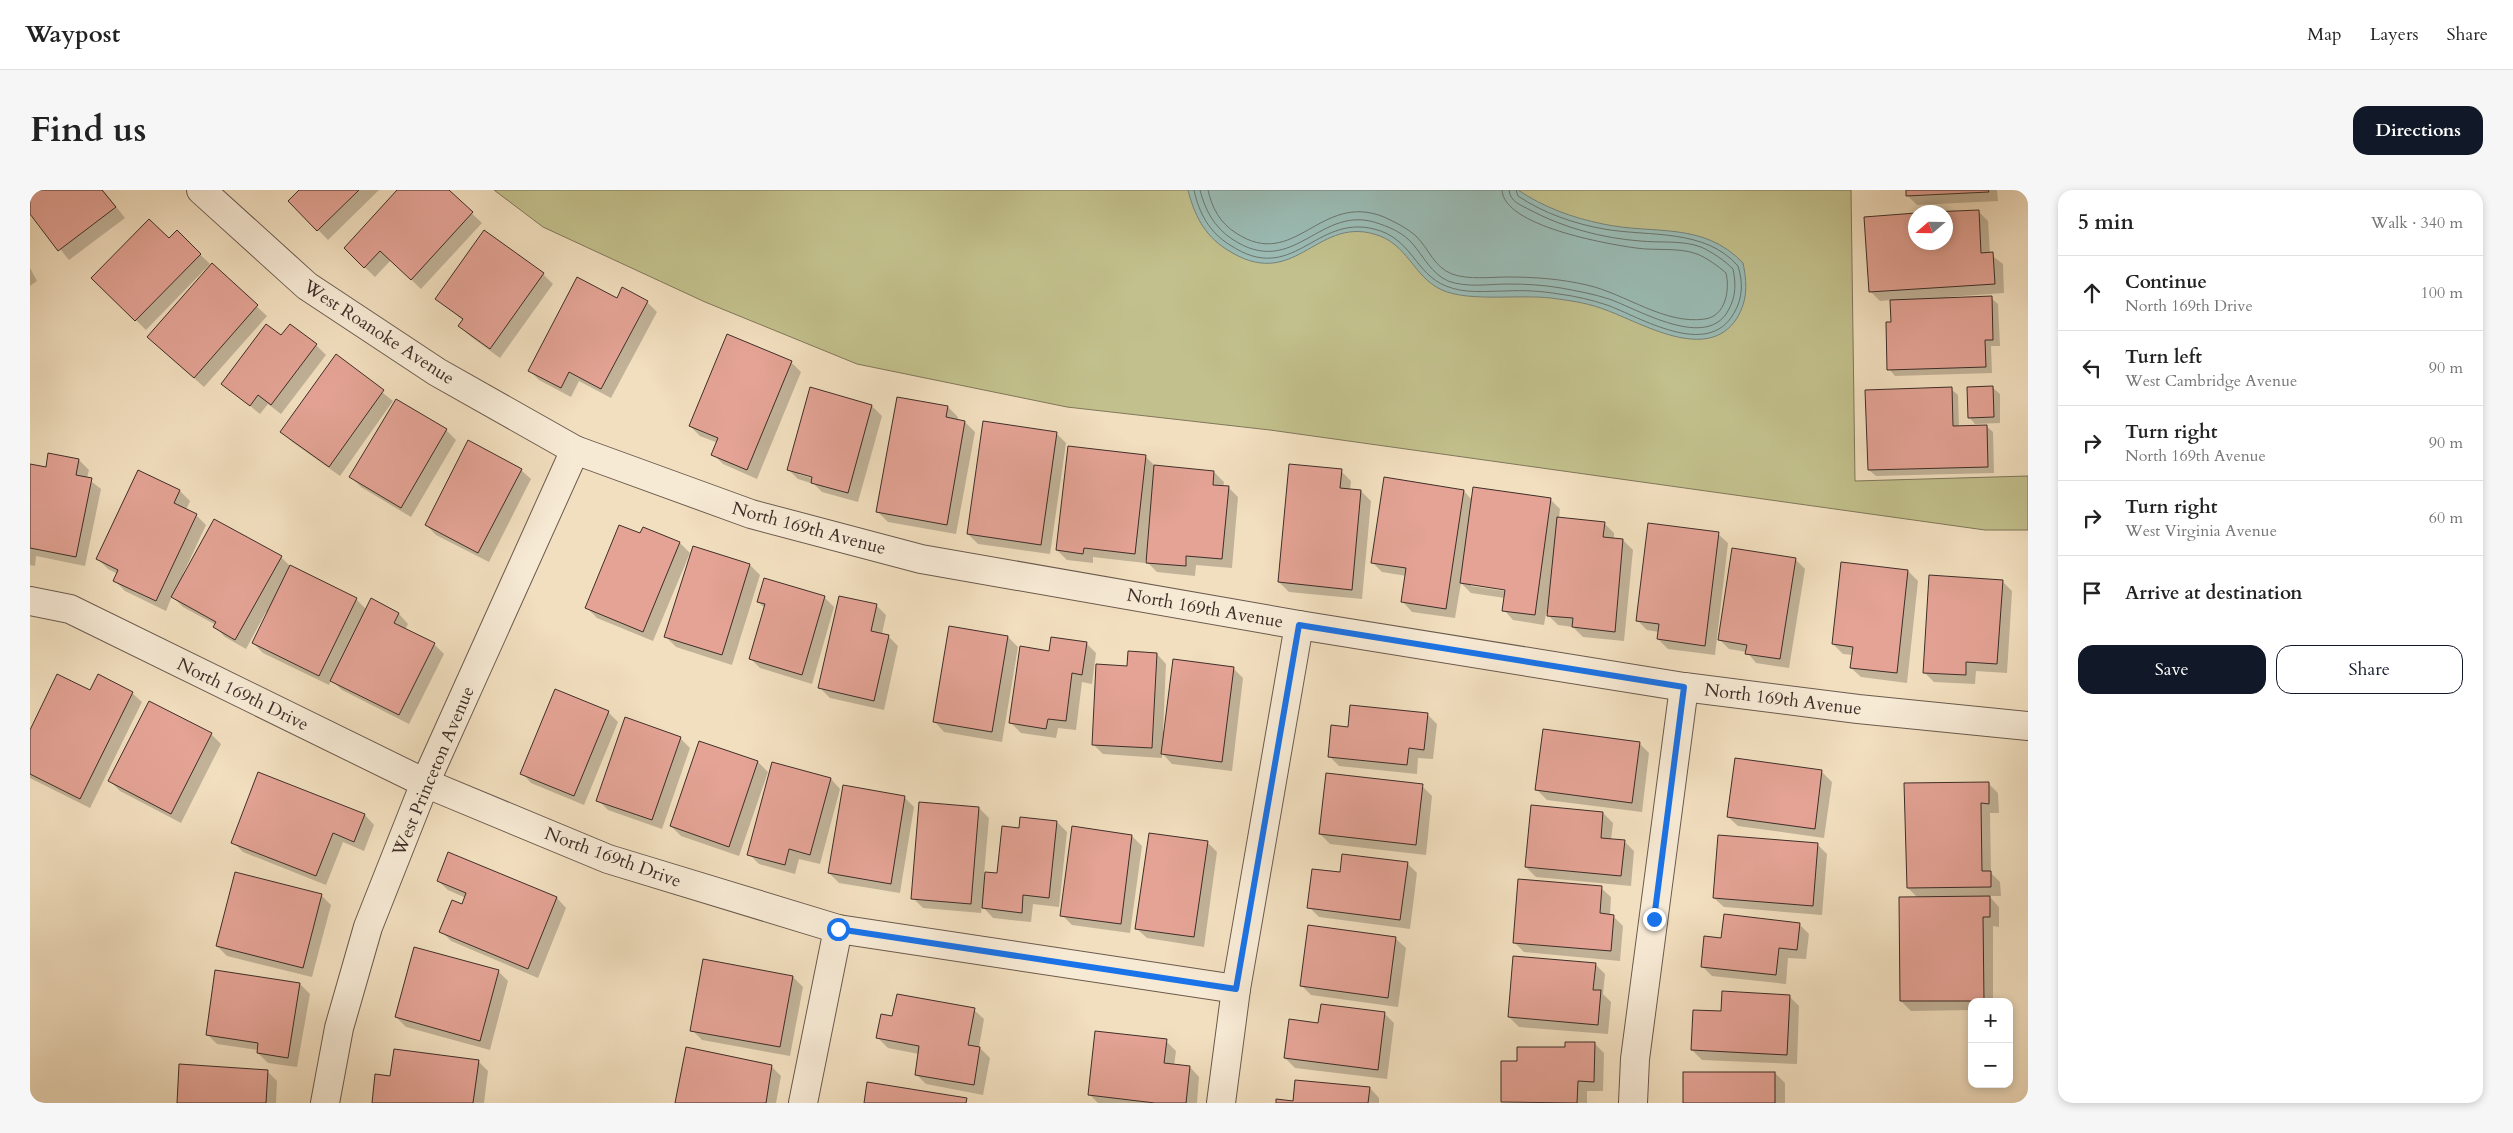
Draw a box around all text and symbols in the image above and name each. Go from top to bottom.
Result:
text: Waypost [25,18,120,51]
text: Map [2307,22,2342,47]
text: Layers [2370,22,2419,47]
text: Share [2447,22,2488,47]
text: Find us [30,106,146,154]
button: Directions [2353,106,2483,155]
north arrow [1908,205,1953,250]
text: 5 min [2078,208,2134,237]
text: Walk · 340 m [2371,212,2463,234]
text: Continue [2125,269,2207,295]
street label: West Roanoke Avenue [297,274,459,391]
icon: ahead [2078,279,2106,307]
text: 100 m [2421,282,2463,304]
text: North 169th Drive [2125,295,2253,317]
text: Turn left [2125,344,2202,370]
icon: left [2078,354,2106,382]
text: 90 m [2429,357,2463,379]
text: West Cambridge Avenue [2125,370,2297,392]
text: Turn right [2125,419,2217,445]
icon: right [2078,429,2106,457]
text: 90 m [2429,432,2463,454]
text: North 169th Avenue [2125,445,2266,467]
text: Turn right [2125,494,2217,520]
street label: North 169th Avenue [729,496,889,561]
icon: right [2078,504,2106,532]
text: 60 m [2429,507,2463,529]
text: West Virginia Avenue [2125,520,2277,542]
icon: arrive [2078,579,2106,607]
text: Arrive at destination [2125,580,2302,606]
street label: North 169th Avenue [1125,582,1285,635]
button: Save [2078,645,2266,694]
button: Share [2276,645,2463,694]
street label: North 169th Drive [173,652,313,737]
street label: North 169th Avenue [1703,677,1863,722]
street label: West Princeton Avenue [386,682,481,861]
street label: North 169th Drive [541,821,685,894]
route end [1643,908,1666,931]
route start [827,918,850,941]
map controls [1968,998,2013,1088]
button: + [1968,998,2013,1043]
button: − [1968,1043,2013,1088]

